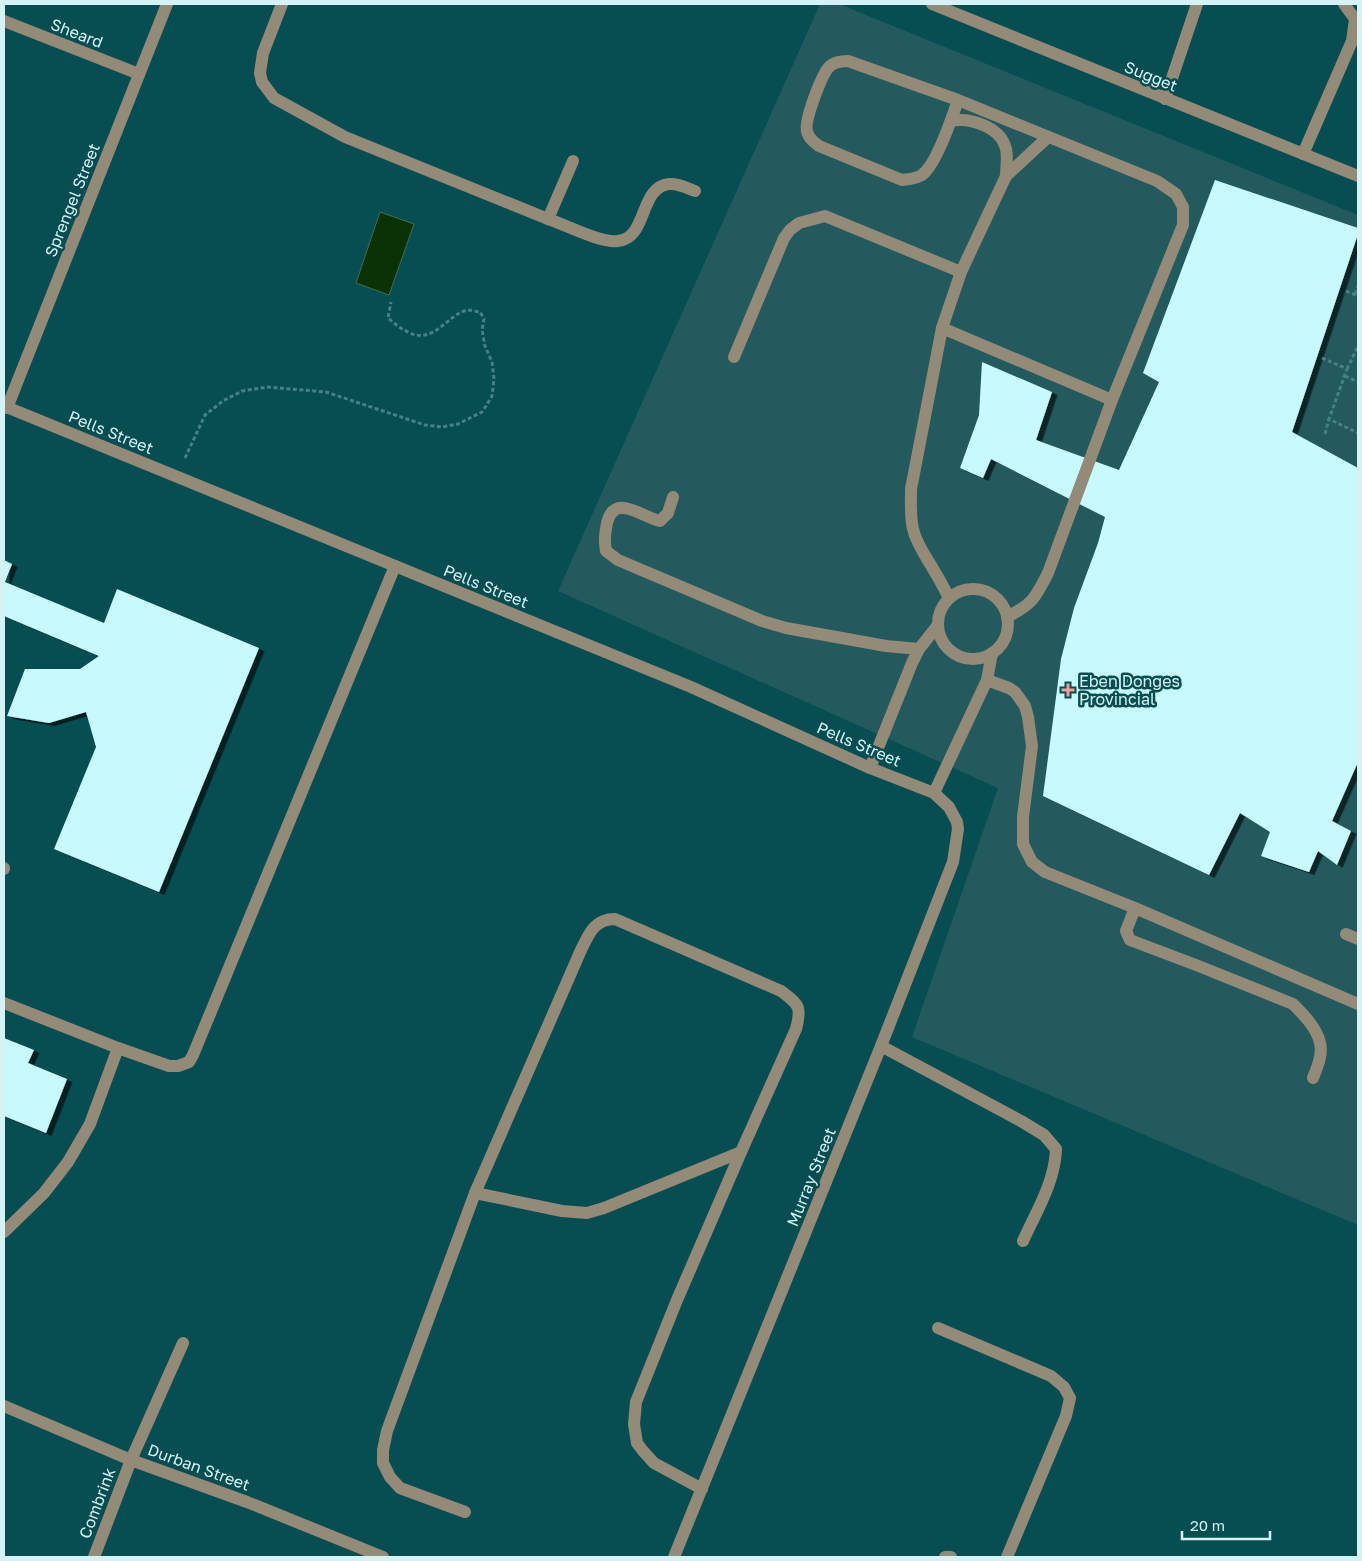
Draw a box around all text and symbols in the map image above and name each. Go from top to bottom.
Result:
street label: Sheard [48,14,106,52]
street label: Sugget [1122,56,1180,96]
street label: Sprengel Street [40,140,104,260]
street label: Pells Street [66,406,156,458]
street label: Pells Street [441,560,531,612]
place label: Eben Donges Provincial [1079,671,1180,709]
marker: Eben Donges Provincial [1061,683,1075,697]
street label: Pells Street [814,717,904,771]
street label: Murray Street [782,1125,840,1229]
street label: Durban Street [145,1439,253,1495]
street label: Combrink [74,1465,120,1541]
scale bar [1182,1508,1270,1540]
text: 20 m [1190,1516,1225,1534]

